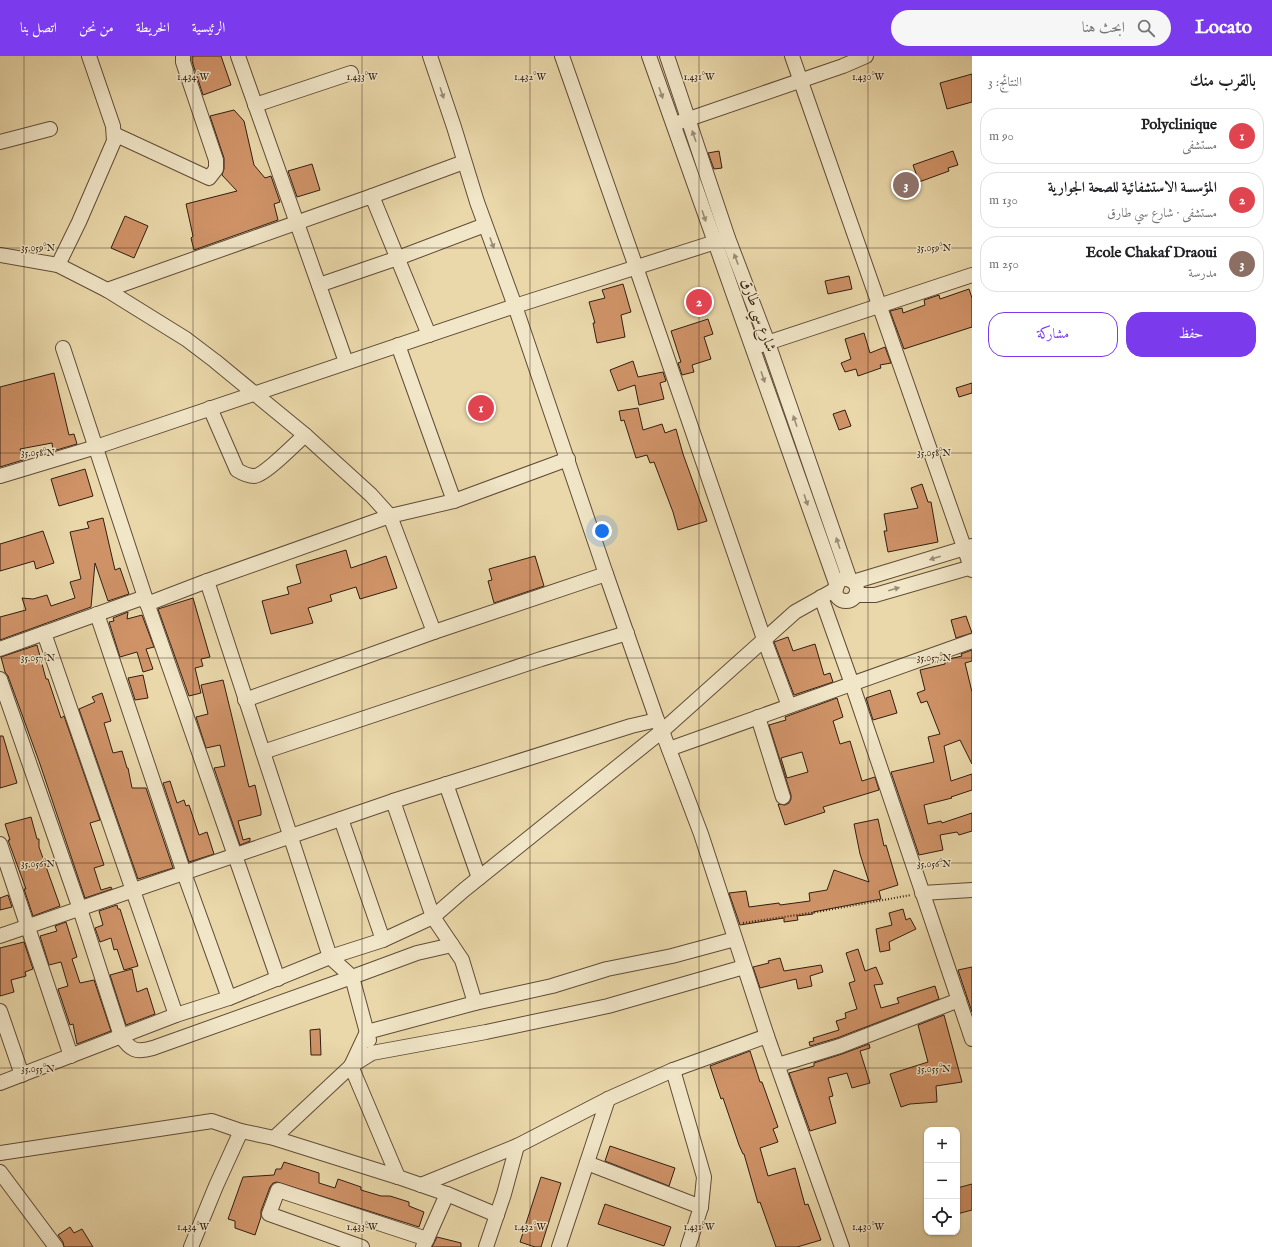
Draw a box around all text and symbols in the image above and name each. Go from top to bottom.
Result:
search box [891,10,1171,46]
text: Locato [1195,16,1252,40]
icon: search [1135,17,1157,39]
text: ابحث هنا [1082,18,1125,37]
text: اتصل بنا [20,19,57,37]
text: من نحن [79,19,114,37]
text: الخريطة [136,19,170,37]
text: الرئيسية [192,19,225,37]
text: 1.434°W [177,71,210,84]
text: 1.433°W [346,71,378,84]
text: 1.432°W [514,71,546,84]
text: 1.431°W [683,71,715,84]
text: 1.430°W [852,71,885,84]
text: بالقرب منك [1189,71,1256,92]
text: النتائج: 3 [988,74,1022,91]
one-way arrow [440,87,446,99]
one-way arrow [659,87,665,99]
text: Polyclinique [1141,115,1217,134]
text: 90 m [989,128,1014,145]
text: 1 [1240,128,1244,145]
one-way arrow [691,130,697,142]
text: مستشفى [1182,137,1217,154]
pin: 3 [893,170,919,200]
text: المؤسسة الاستشفائية للصحة الجوارية [1048,178,1217,197]
text: 130 m [989,192,1018,209]
text: 2 [1239,192,1245,209]
text: مستشفى · شارع سي طارق [1107,205,1217,222]
one-way arrow [702,210,708,222]
one-way arrow [489,237,495,249]
text: 35.059°N [21,242,55,255]
text: 35.059°N [917,242,951,255]
text: Ecole Chakaf Draoui [1086,243,1217,262]
one-way arrow [733,252,739,264]
text: 250 m [989,256,1019,273]
text: 3 [1240,256,1244,273]
text: مدرسة [1188,265,1217,282]
street label: شارع سي طارق [733,276,781,356]
pin: 2 [686,287,712,317]
button: مشاركة [988,312,1118,357]
button: حفظ [1126,312,1256,357]
one-way arrow [760,372,766,384]
pin: 1 [468,393,494,423]
one-way arrow [792,414,798,426]
text: 35.058°N [21,447,55,460]
text: 35.058°N [917,447,951,460]
one-way arrow [804,494,810,506]
your location [592,521,612,541]
one-way arrow [834,537,840,549]
one-way arrow [928,555,940,561]
one-way arrow [889,586,901,592]
text: 35.057°N [21,652,56,665]
text: 35.057°N [917,652,952,665]
text: 35.056°N [21,858,55,871]
text: 35.056°N [917,858,951,871]
text: 35.055°N [21,1063,55,1076]
text: 35.055°N [917,1063,951,1076]
map controls [924,1127,960,1235]
button: + [924,1127,960,1163]
button: − [924,1163,960,1199]
button: locate [924,1199,960,1235]
text: 1.434°W [177,1221,210,1234]
text: 1.433°W [346,1221,378,1234]
text: 1.432°W [514,1221,546,1234]
text: 1.431°W [683,1221,715,1234]
text: 1.430°W [852,1221,885,1234]

